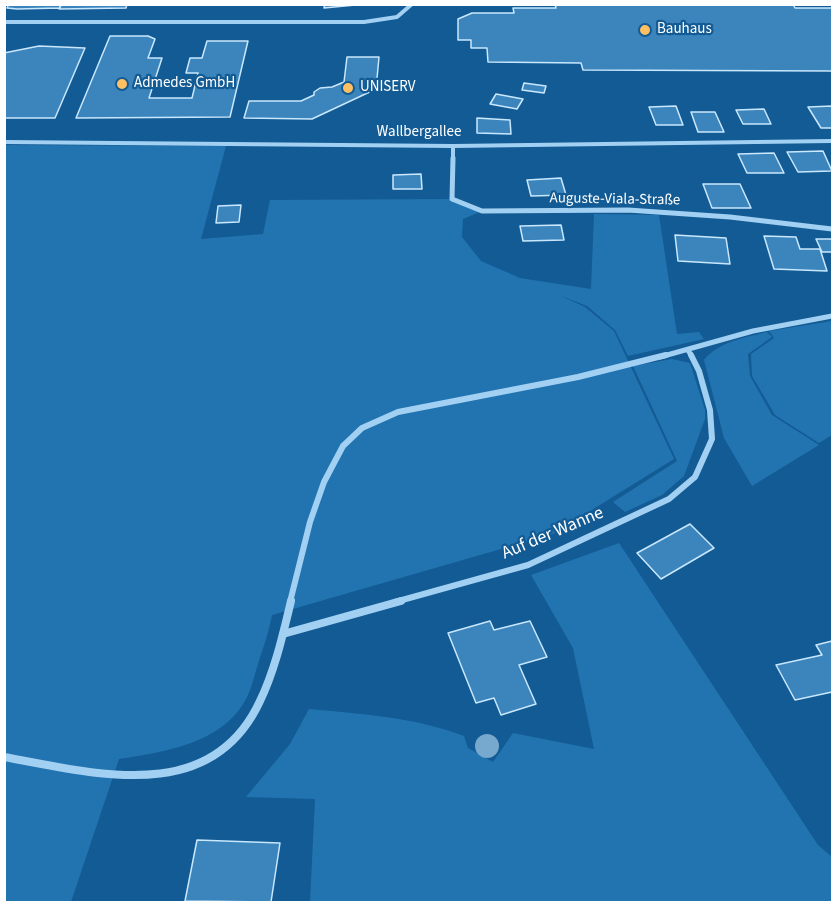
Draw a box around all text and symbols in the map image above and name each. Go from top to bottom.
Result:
place label: Bauhaus [657,21,712,39]
marker: Bauhaus [638,23,652,37]
place label: Admedes GmbH [134,75,235,93]
marker: Admedes GmbH [115,77,129,91]
place label: UNISERV [360,79,416,97]
marker: UNISERV [341,81,355,95]
street label: Wallbergallee [377,124,461,142]
street label: Auguste-Viala-Straße [549,190,681,210]
street label: Auf der Wanne [499,503,607,565]

